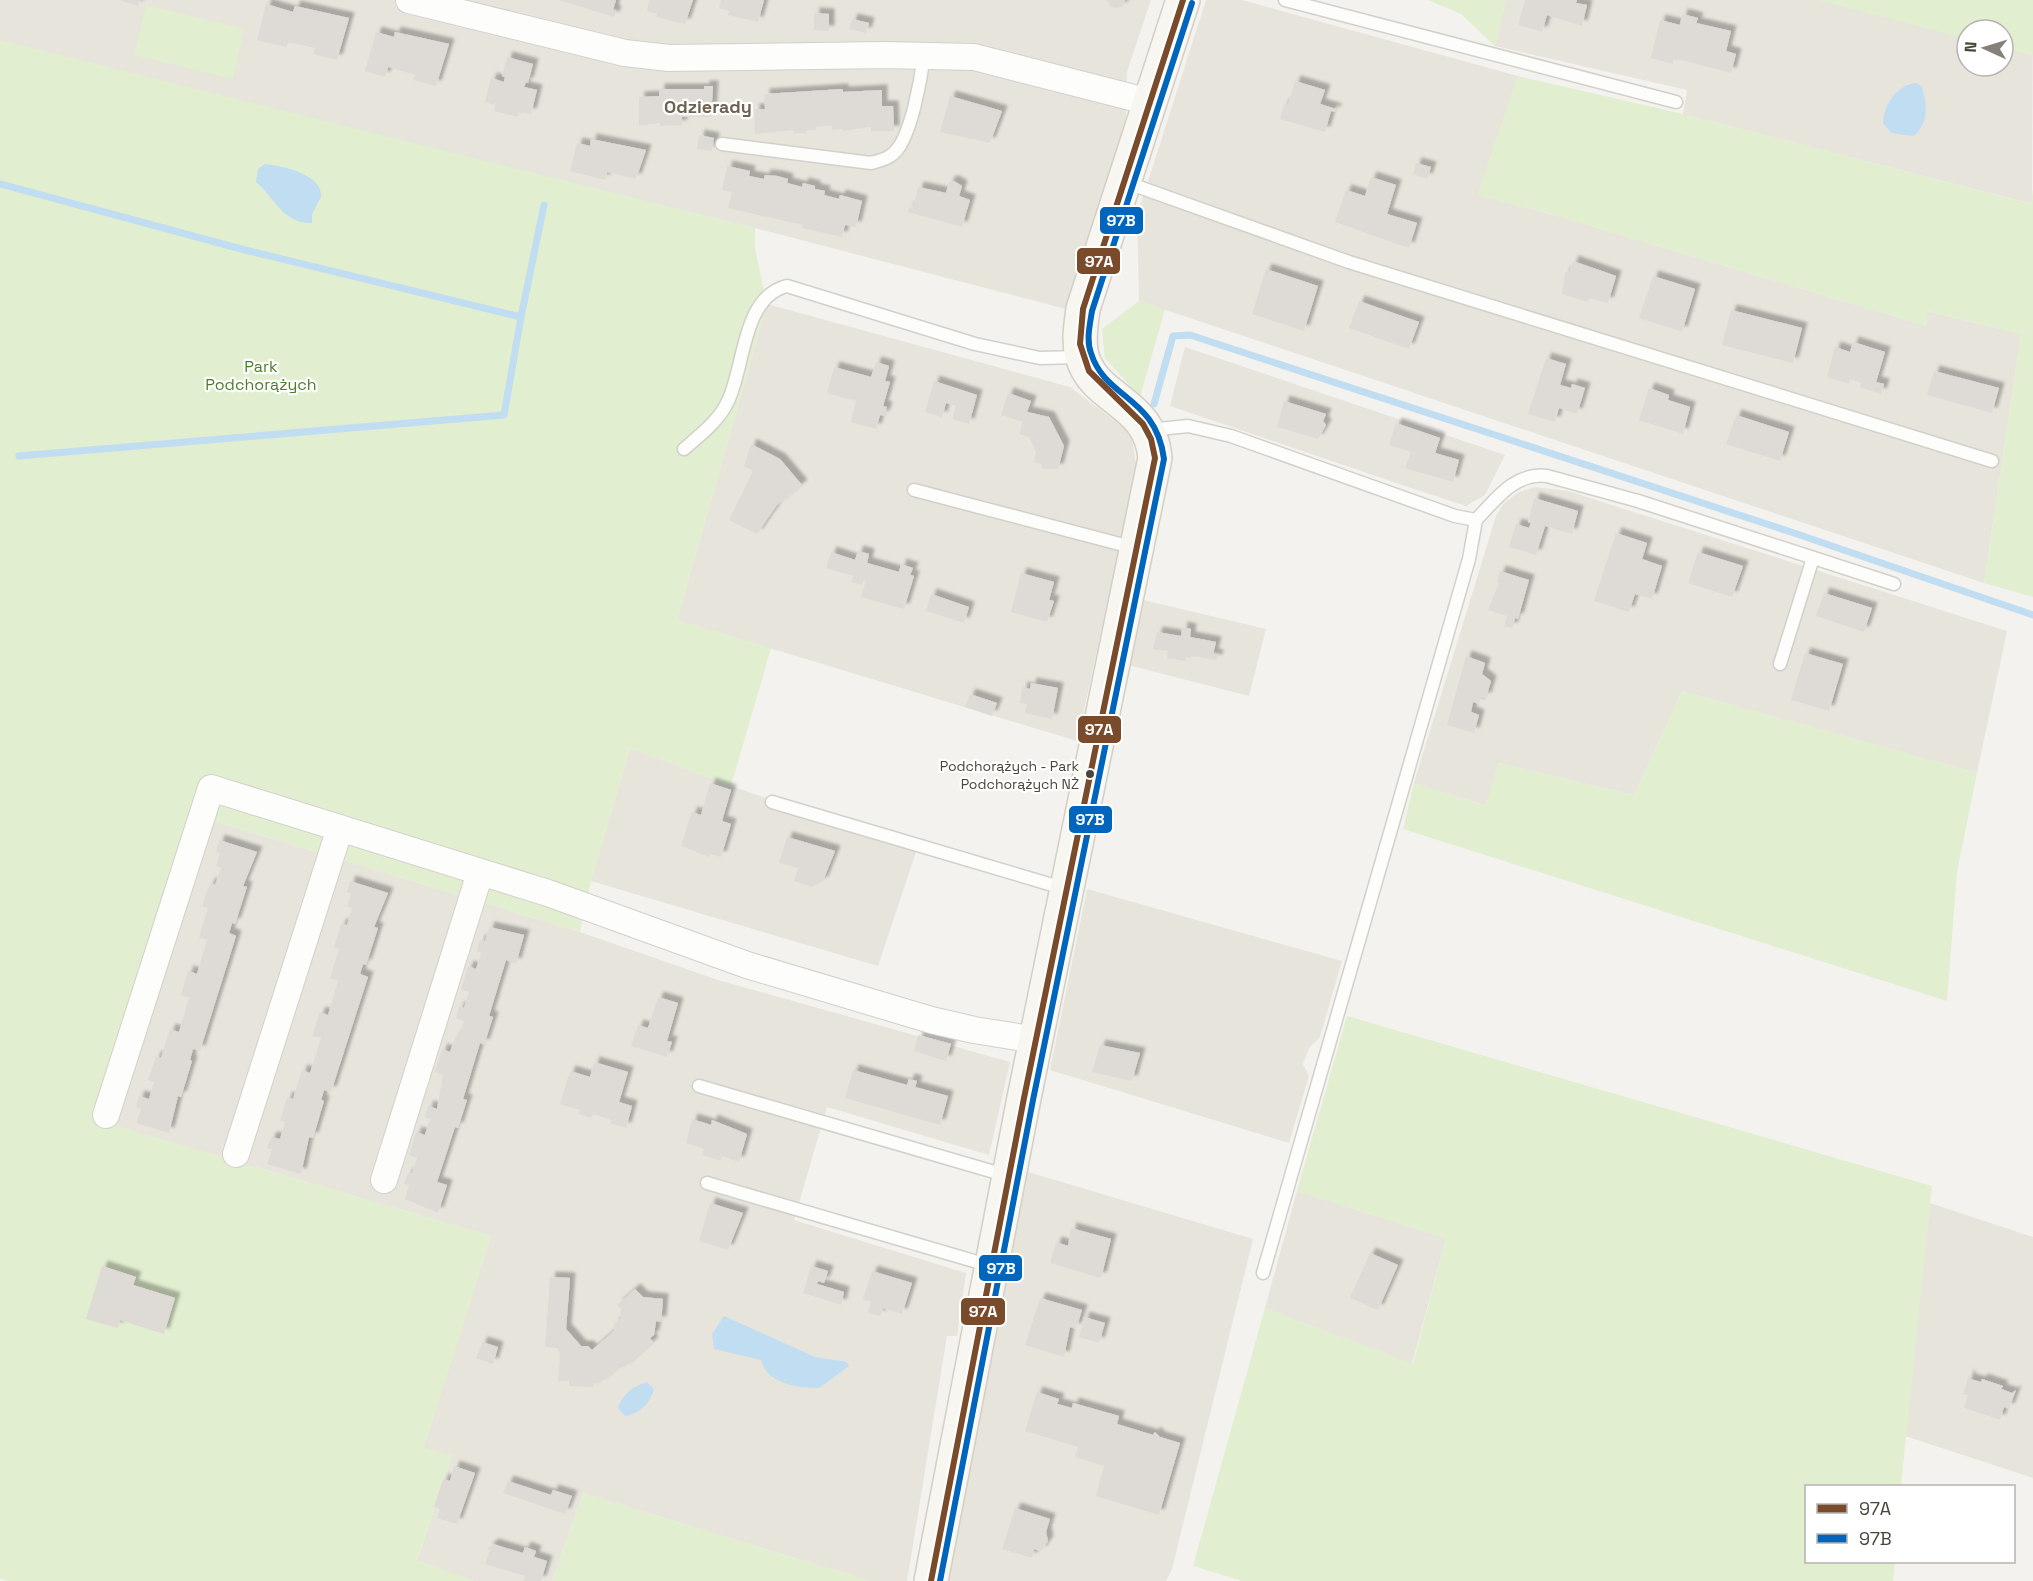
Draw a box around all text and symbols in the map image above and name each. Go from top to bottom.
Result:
north arrow [1955,18,2015,78]
text: N [1960,41,1981,53]
district label: Odzierady [664,95,752,118]
line badge: 97B [1099,206,1144,235]
text: 97B [1106,210,1136,231]
line badge: 97A [1076,247,1121,275]
text: 97A [1085,251,1113,272]
park label: Park Podchorążych [205,356,317,395]
line badge: 97A [1077,715,1122,744]
text: 97A [1085,719,1113,740]
place label: Podchorążych - Park Podchorążych NŻ [940,757,1079,793]
marker: Podchorążych - Park Podchorążych NŻ [1084,768,1096,780]
line badge: 97B [1068,805,1113,834]
text: 97B [1075,809,1105,830]
line badge: 97B [978,1254,1023,1282]
text: 97B [986,1258,1016,1279]
line badge: 97A [960,1297,1006,1326]
text: 97A [969,1301,997,1322]
legend [1805,1485,2015,1563]
text: 97A [1859,1497,1891,1520]
text: 97B [1859,1527,1892,1550]

